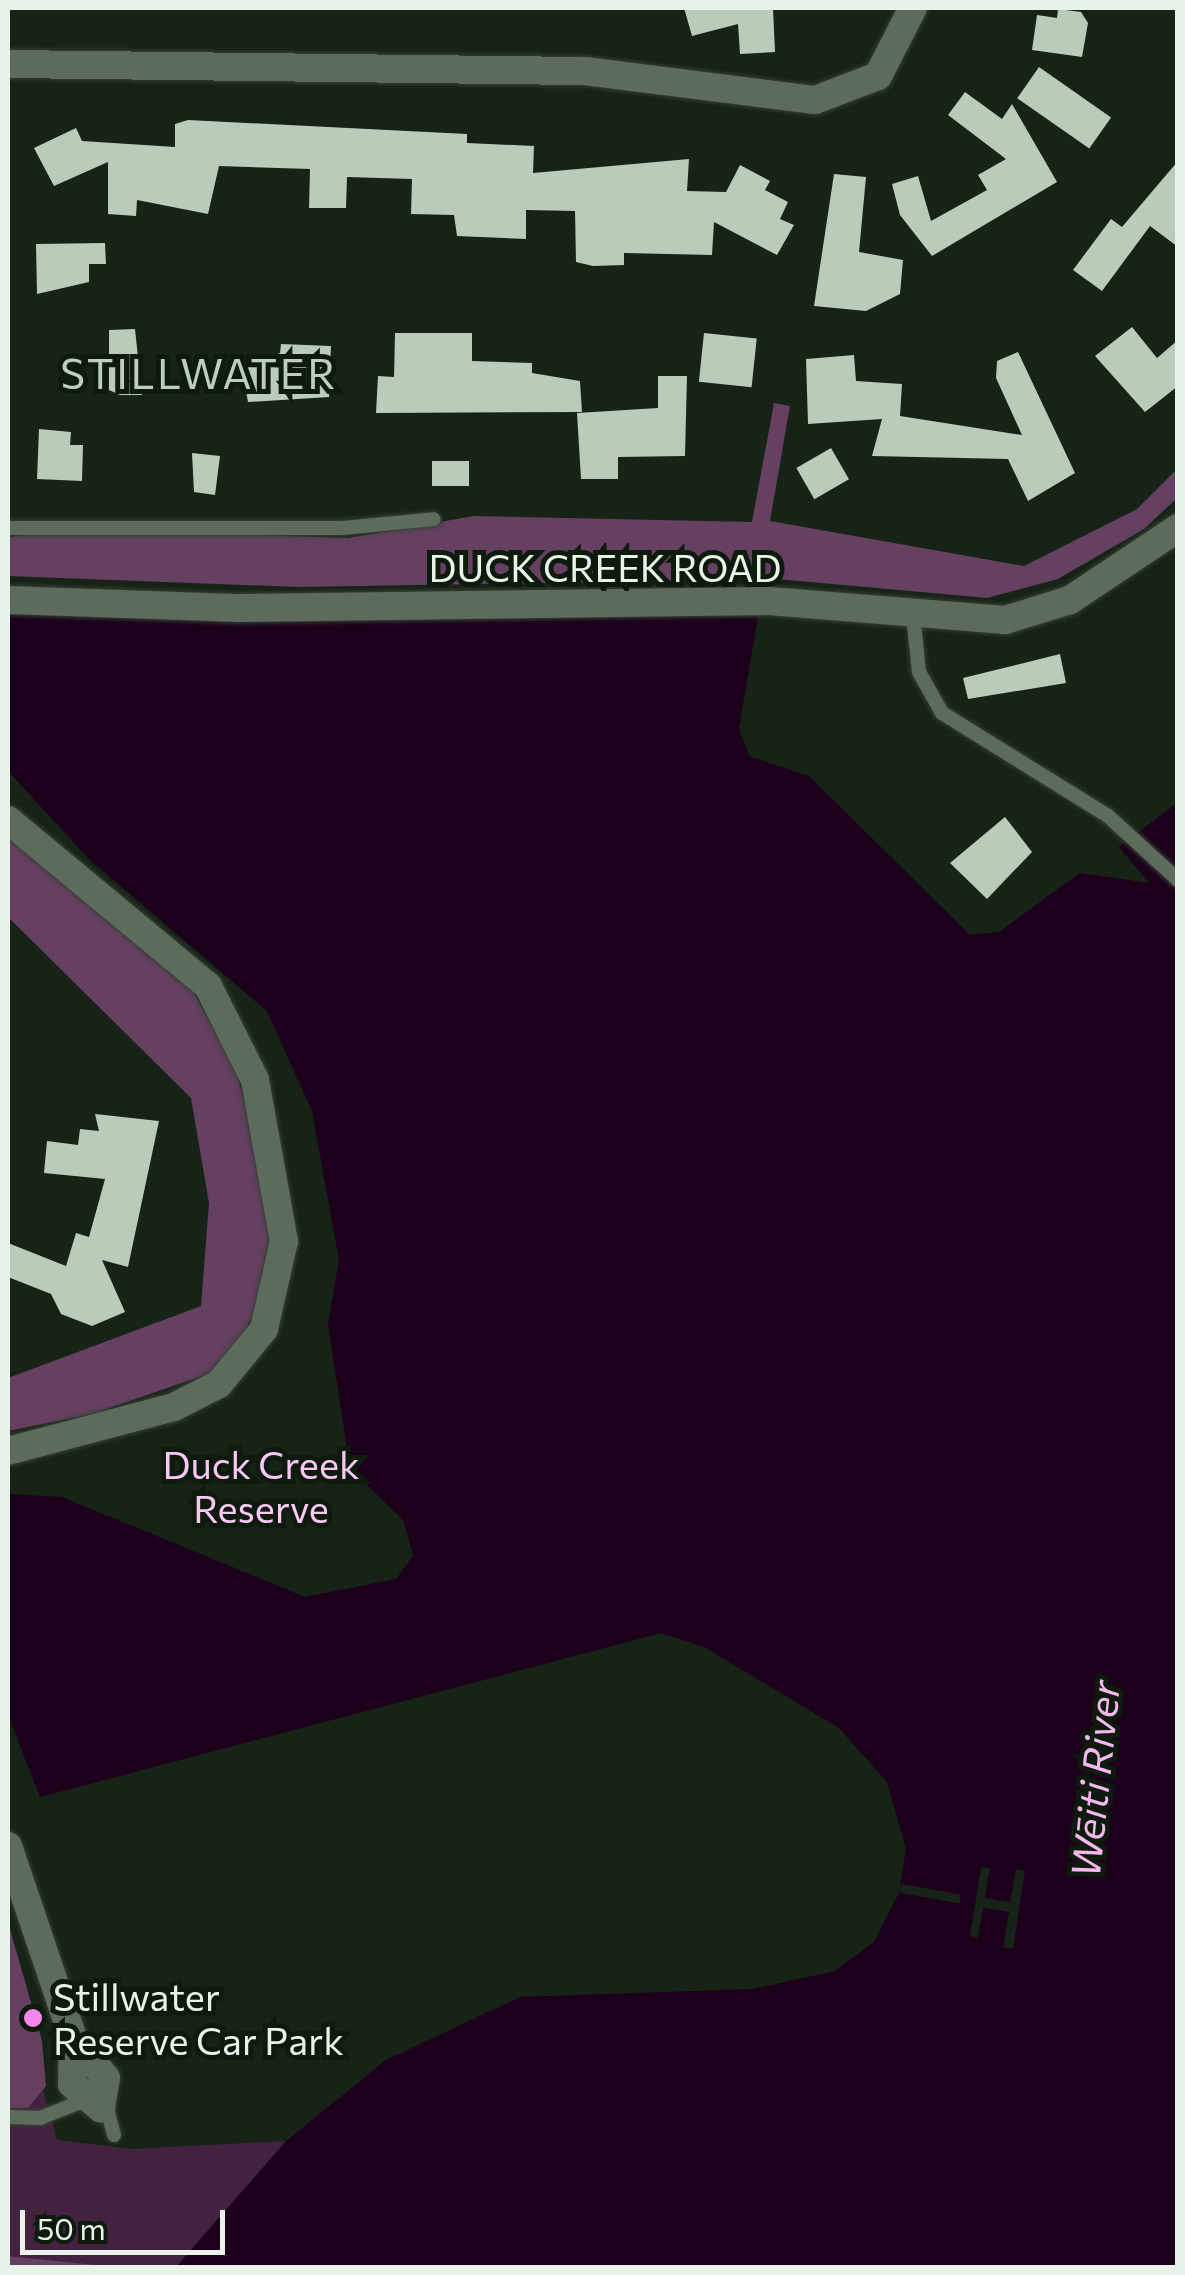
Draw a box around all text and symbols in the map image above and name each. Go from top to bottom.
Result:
district label: STILLWATER [60,347,338,397]
street label: DUCK CREEK ROAD [429,544,781,590]
park label: Duck Creek Reserve [162,1441,360,1530]
water label: Wēiti River [1060,1678,1128,1880]
place label: Stillwater Reserve Car Park [53,1973,344,2062]
marker: Stillwater Reserve Car Park [22,2007,44,2029]
scale bar [25,2190,230,2252]
text: 50 m [37,2209,106,2246]

